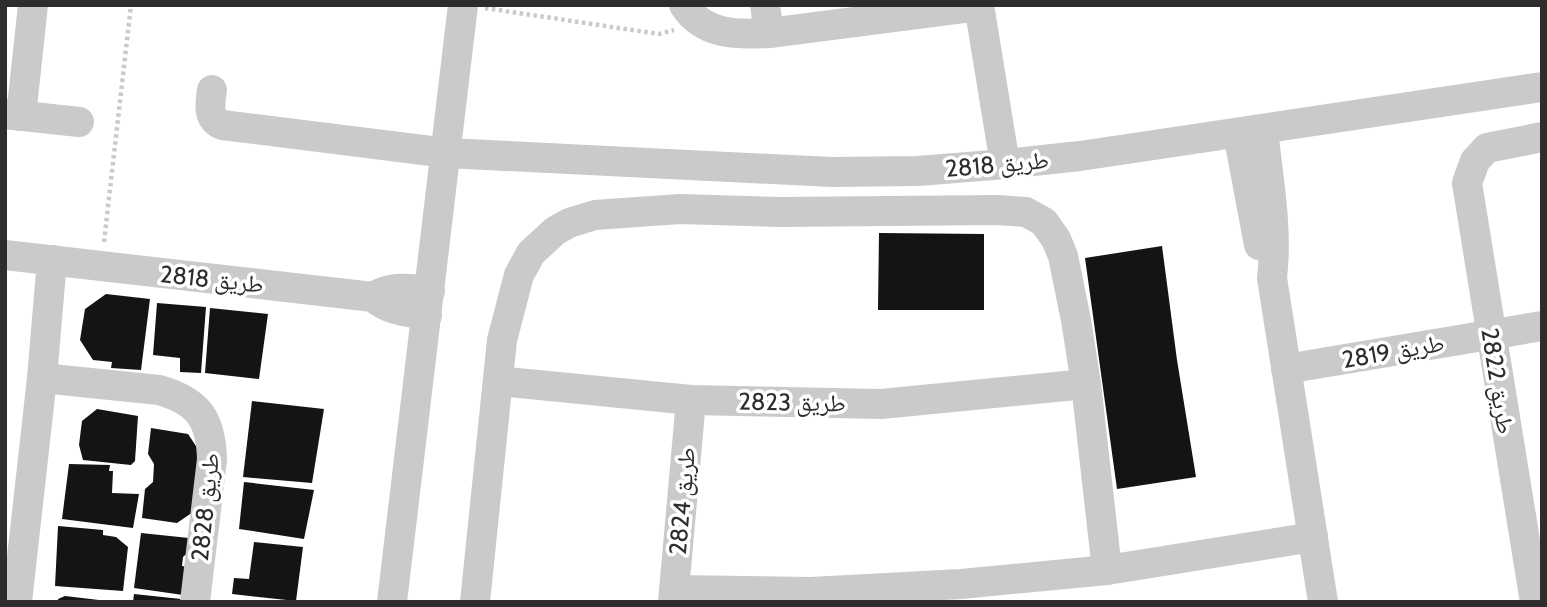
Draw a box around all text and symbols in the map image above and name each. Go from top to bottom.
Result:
street label: طريق 2818 [944,145,1050,183]
street label: طريق 2818 [159,259,265,299]
street label: طريق 2822 [1475,326,1521,436]
street label: طريق 2819 [1340,328,1446,374]
street label: طريق 2823 [738,387,846,417]
street label: طريق 2824 [663,446,701,556]
street label: طريق 2828 [185,451,225,563]

